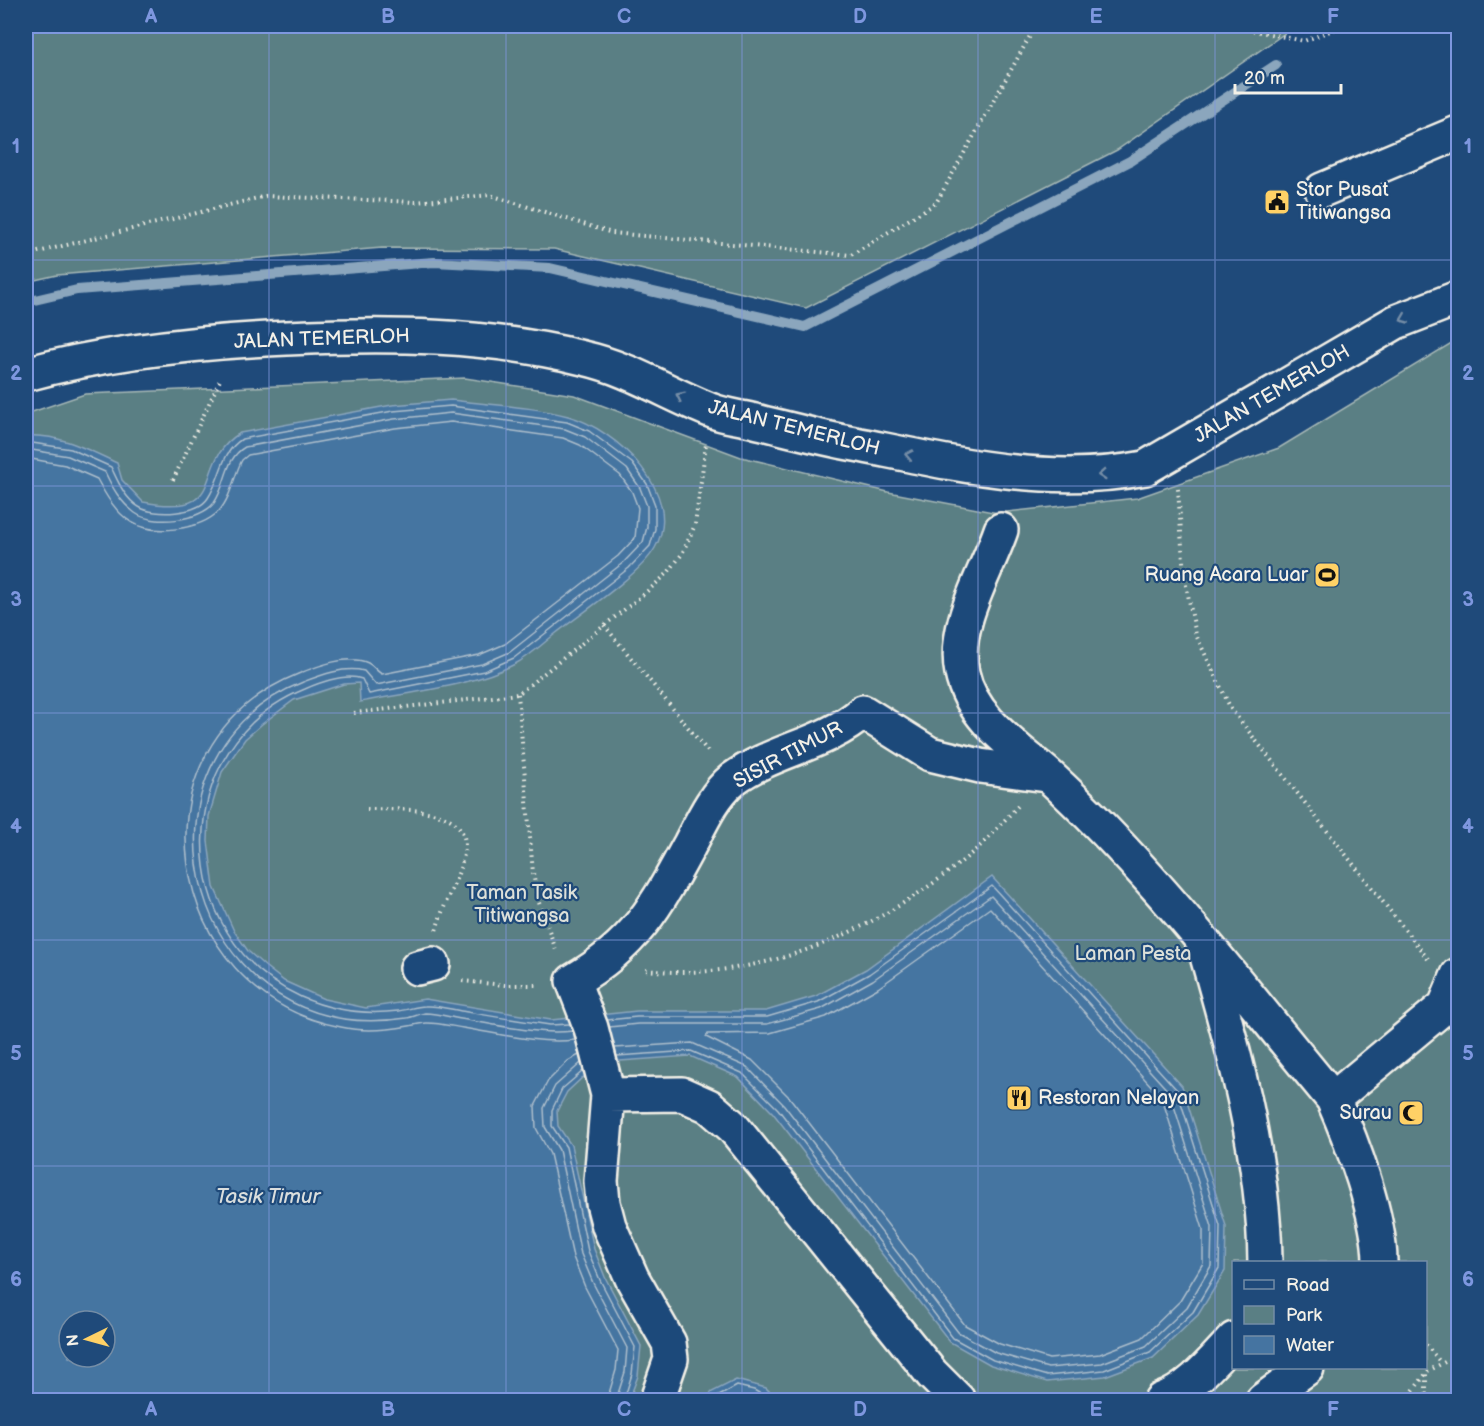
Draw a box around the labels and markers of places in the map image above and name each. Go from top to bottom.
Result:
place label: Stor Pusat Titiwangsa [1296,178,1391,225]
public building icon: Stor Pusat Titiwangsa [1262,187,1292,217]
sports icon: Ruang Acara Luar [1312,560,1342,590]
place label: Ruang Acara Luar [1145,563,1309,587]
restaurant icon: Restoran Nelayan [1004,1083,1034,1113]
place label: Restoran Nelayan [1038,1086,1199,1110]
mosque icon: Surau [1396,1098,1426,1128]
place label: Surau [1339,1101,1392,1125]

